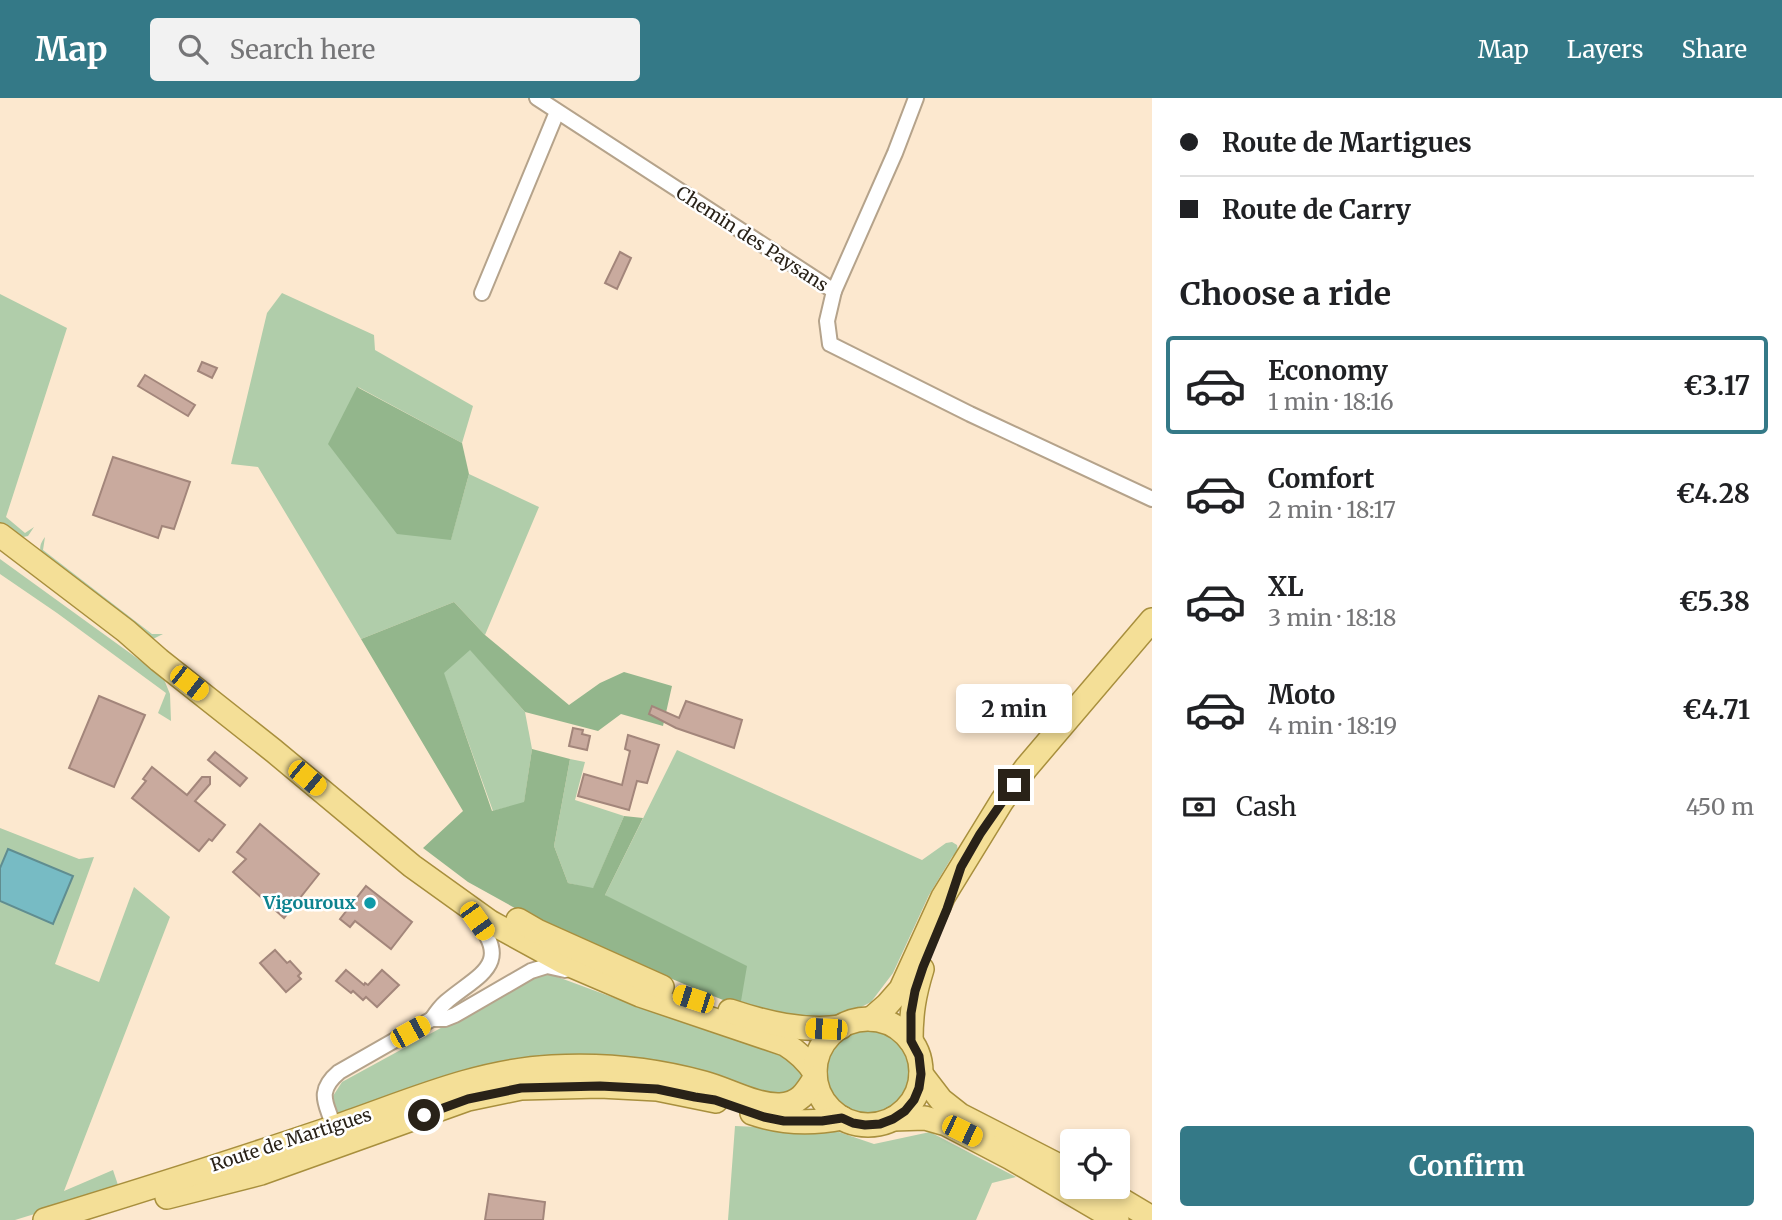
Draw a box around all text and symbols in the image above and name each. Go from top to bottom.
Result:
search box [150,18,640,81]
text: Map [35,29,108,70]
icon: search [174,30,212,68]
text: Search here [230,33,375,66]
text: Map [1478,34,1529,65]
text: Layers [1567,34,1643,65]
text: Share [1681,34,1747,65]
text: Route de Martigues [1222,126,1472,159]
street label: Chemin des Paysans [672,181,833,297]
text: Route de Carry [1222,193,1411,226]
text: Choose a ride [1180,274,1391,314]
icon: car [1184,354,1247,417]
text: Economy [1268,354,1388,387]
text: €3.17 [1683,369,1750,402]
text: 1 min · 18:16 [1268,387,1394,416]
icon: car [1184,462,1247,525]
text: Comfort [1268,462,1374,495]
text: €4.28 [1676,477,1750,510]
text: 2 min · 18:17 [1268,495,1396,524]
icon: car [1184,570,1247,633]
text: XL [1268,570,1304,603]
text: €5.38 [1679,585,1750,618]
text: 3 min · 18:18 [1268,603,1396,632]
car [166,662,213,704]
icon: car [1184,678,1247,741]
text: Moto [1268,678,1335,711]
callout: 2 min [956,684,1072,732]
text: €4.71 [1682,693,1750,726]
text: 2 min [981,694,1047,723]
text: 4 min · 18:19 [1268,711,1397,740]
car [285,756,330,800]
route end [998,769,1030,801]
icon: cash [1180,788,1218,826]
text: Cash [1236,790,1297,823]
text: 450 m [1686,792,1754,821]
place label: Vigouroux [262,891,356,914]
marker: Vigouroux [362,895,378,911]
car [457,898,498,944]
car [670,983,717,1015]
car [387,1013,434,1051]
car [805,1017,848,1041]
route start [408,1099,440,1131]
street label: Route de Martigues [207,1103,374,1176]
car [939,1112,986,1150]
button: Confirm [1180,1126,1754,1206]
map controls [1060,1129,1130,1199]
button: locate [1060,1129,1130,1199]

